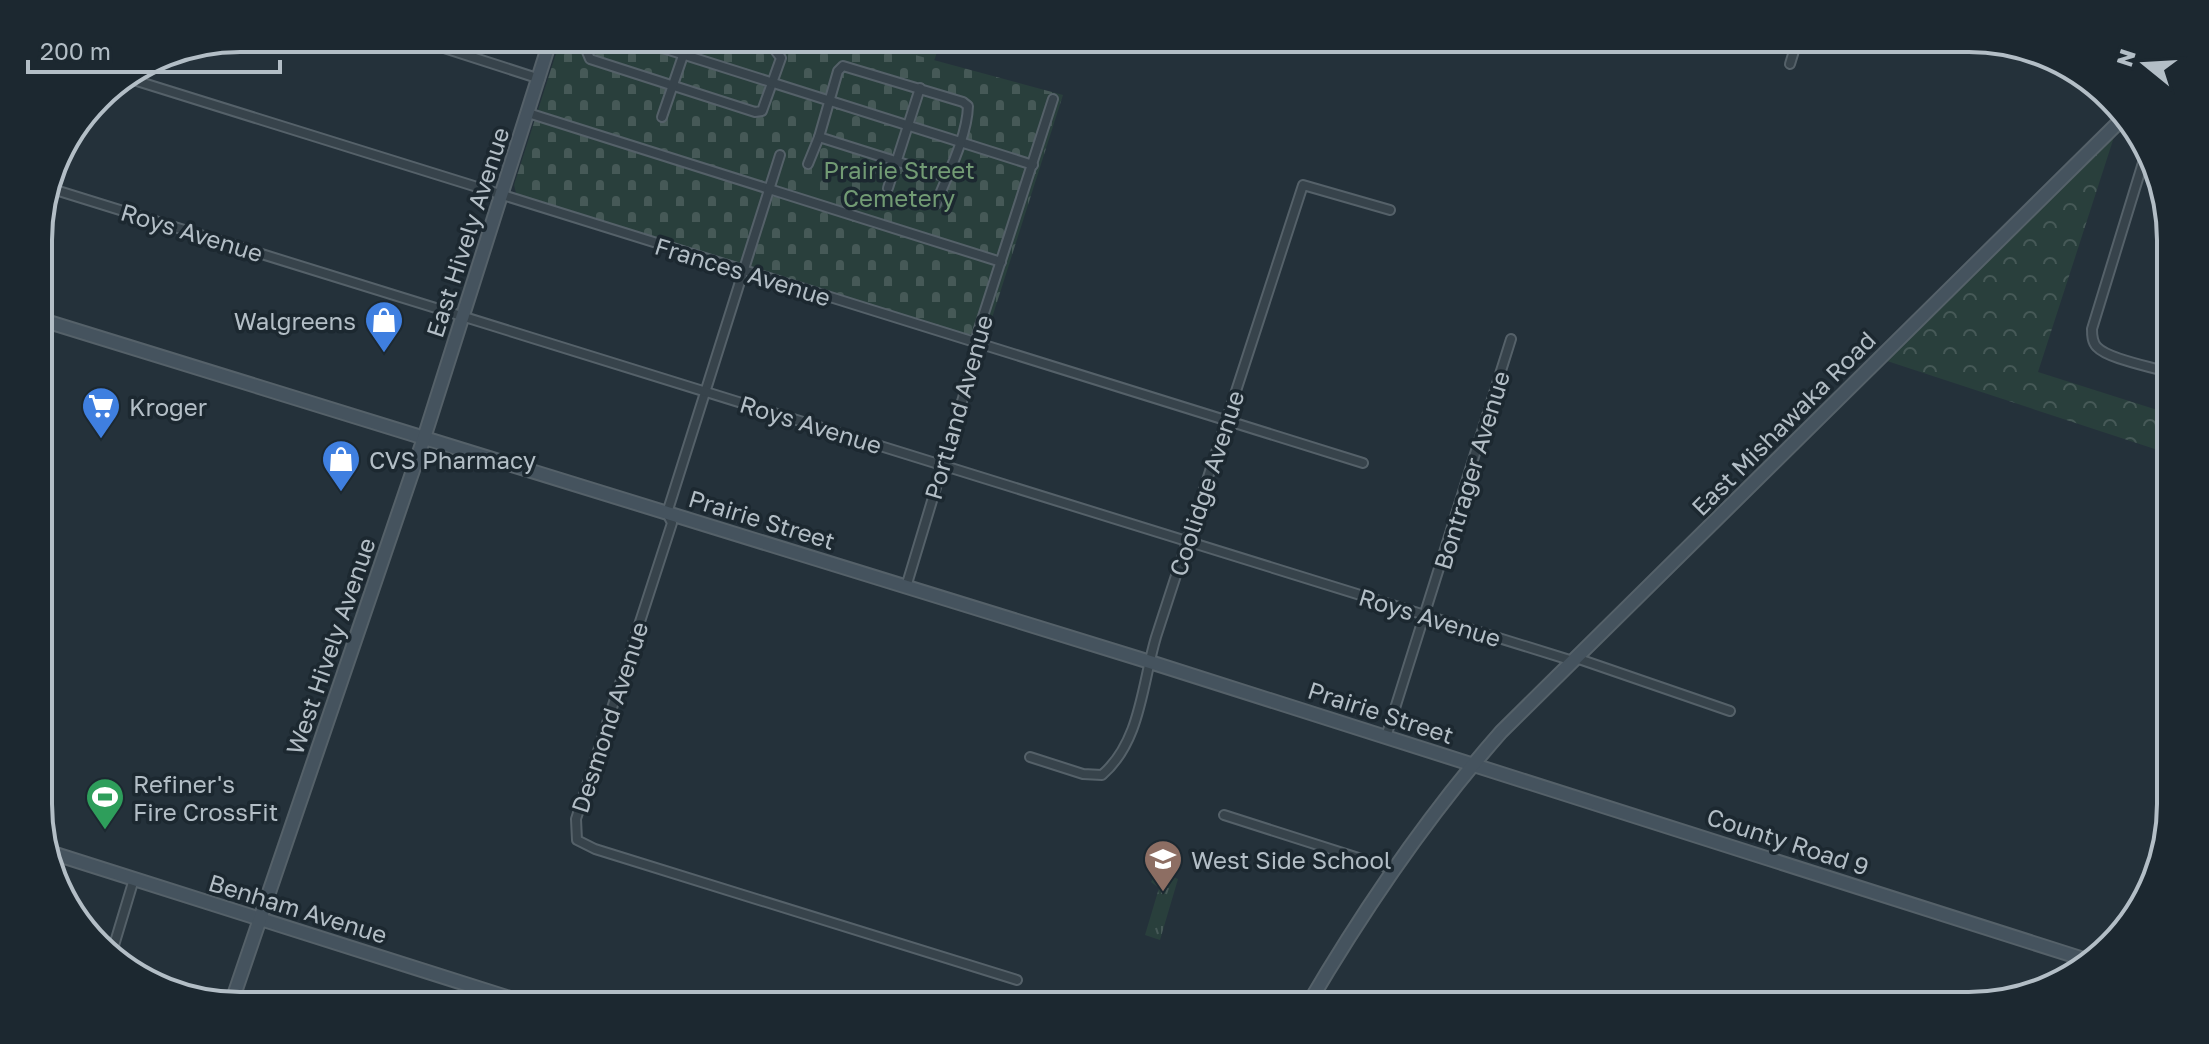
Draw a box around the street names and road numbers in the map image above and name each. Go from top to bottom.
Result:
street label: East Hively Avenue [419,123,515,341]
street label: Roys Avenue [118,197,266,267]
street label: Frances Avenue [652,231,834,311]
street label: Portland Avenue [918,311,998,503]
street label: East Mishawaka Road [1685,325,1881,521]
street label: Bontrager Avenue [1427,367,1515,573]
street label: Coolidge Avenue [1162,387,1250,579]
street label: Roys Avenue [737,389,885,459]
street label: Prairie Street [685,483,839,555]
street label: West Hively Avenue [279,534,381,758]
street label: Roys Avenue [1356,582,1504,652]
street label: Desmond Avenue [564,618,654,816]
street label: Prairie Street [1304,675,1458,749]
street label: County Road 9 [1703,801,1873,881]
street label: Benham Avenue [205,867,391,949]

